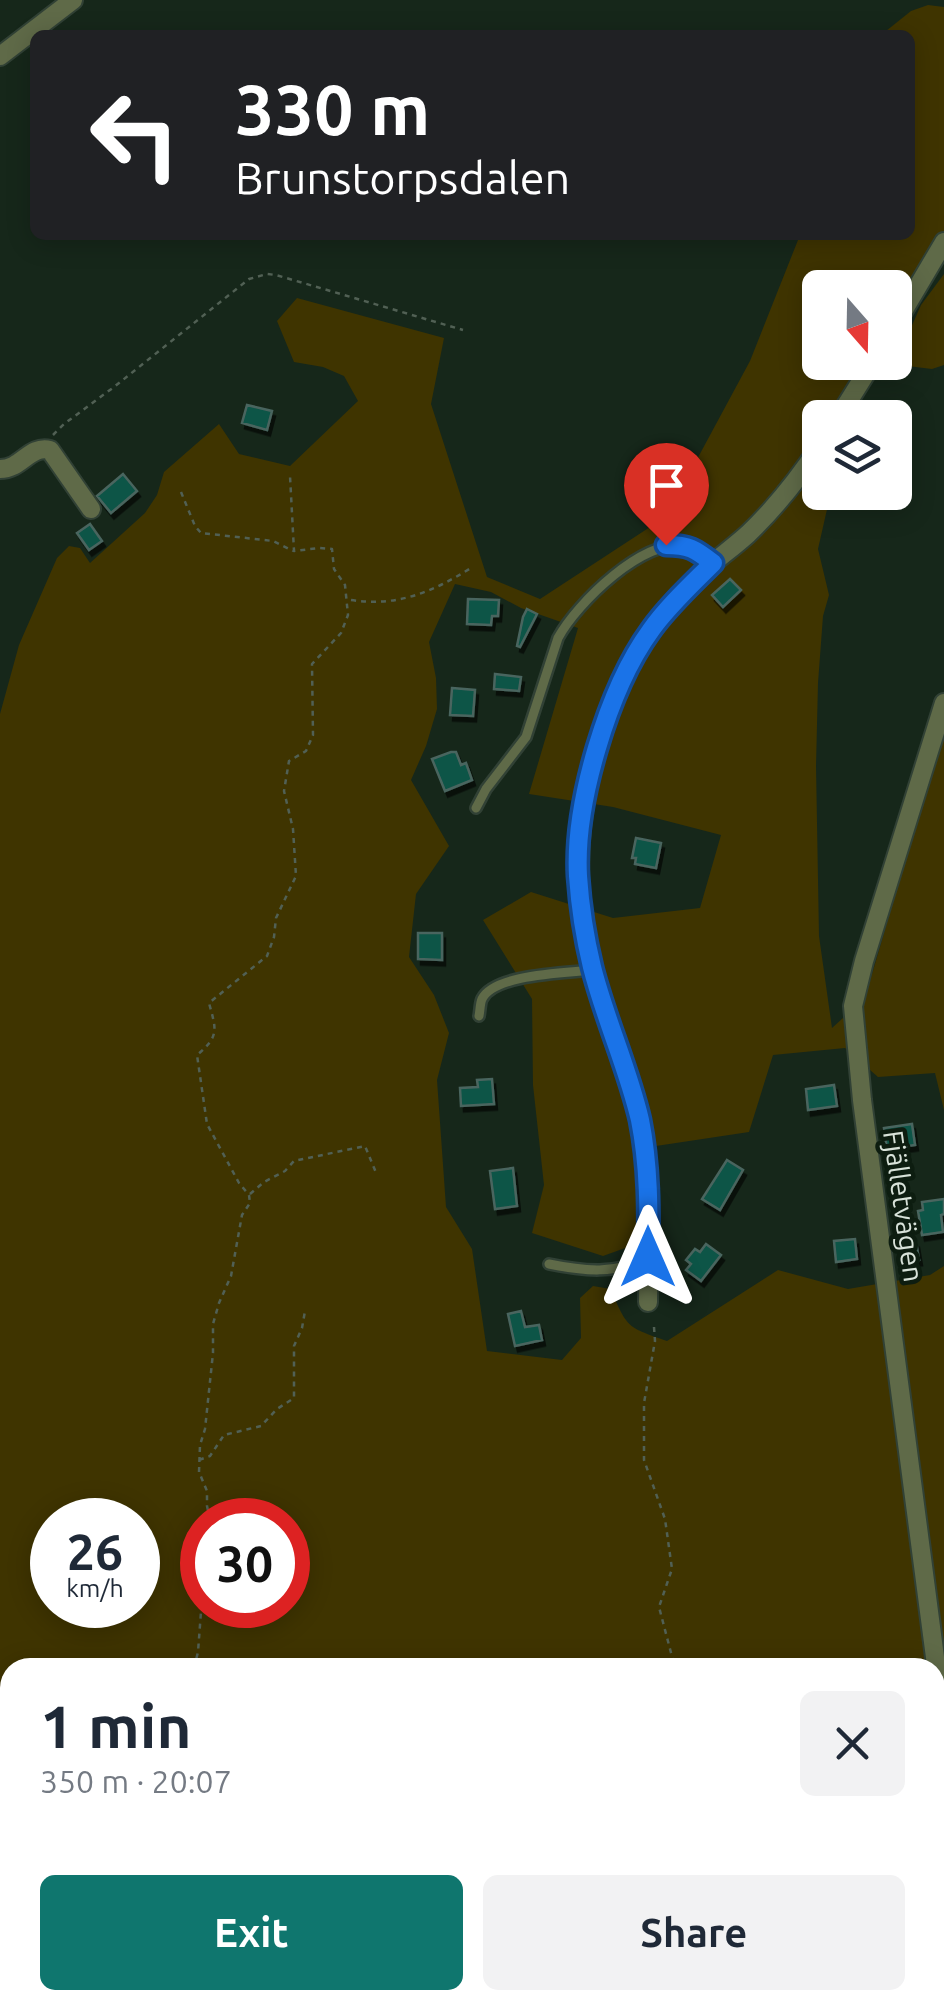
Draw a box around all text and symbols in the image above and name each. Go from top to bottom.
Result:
icon: left [70,70,200,200]
text: 330 m [235,70,430,148]
text: Brunstorpsdalen [235,152,570,203]
north arrow [802,270,912,380]
map controls [802,270,912,510]
button: layers [802,400,912,510]
pin [624,443,709,546]
icon: arrive [639,458,694,513]
street label: Fjälletvägen [878,1128,930,1284]
position arrow [596,1205,700,1309]
speed limit sign: 30 [180,1498,310,1628]
text: 26 [67,1523,123,1579]
text: km/h [66,1574,124,1602]
button: close [800,1691,905,1796]
text: 1 min [40,1692,192,1759]
text: 350 m · 20:07 [40,1763,232,1799]
button: Exit [40,1875,463,1990]
button: Share [483,1875,905,1990]

